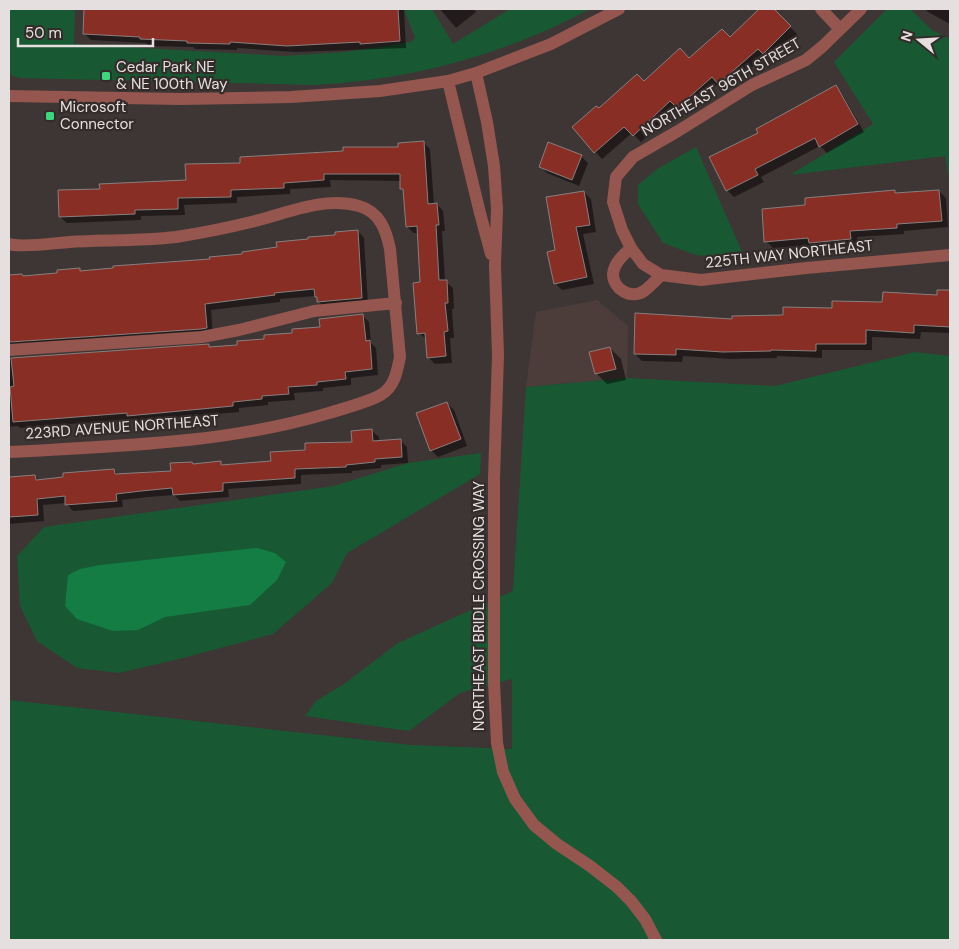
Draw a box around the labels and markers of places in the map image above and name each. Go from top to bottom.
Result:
place label: Cedar Park NE & NE 100th Way [116,57,228,94]
marker: Cedar Park NE & NE 100th Way [100,70,112,82]
place label: Microsoft Connector [60,97,134,134]
marker: Microsoft Connector [44,110,56,122]

